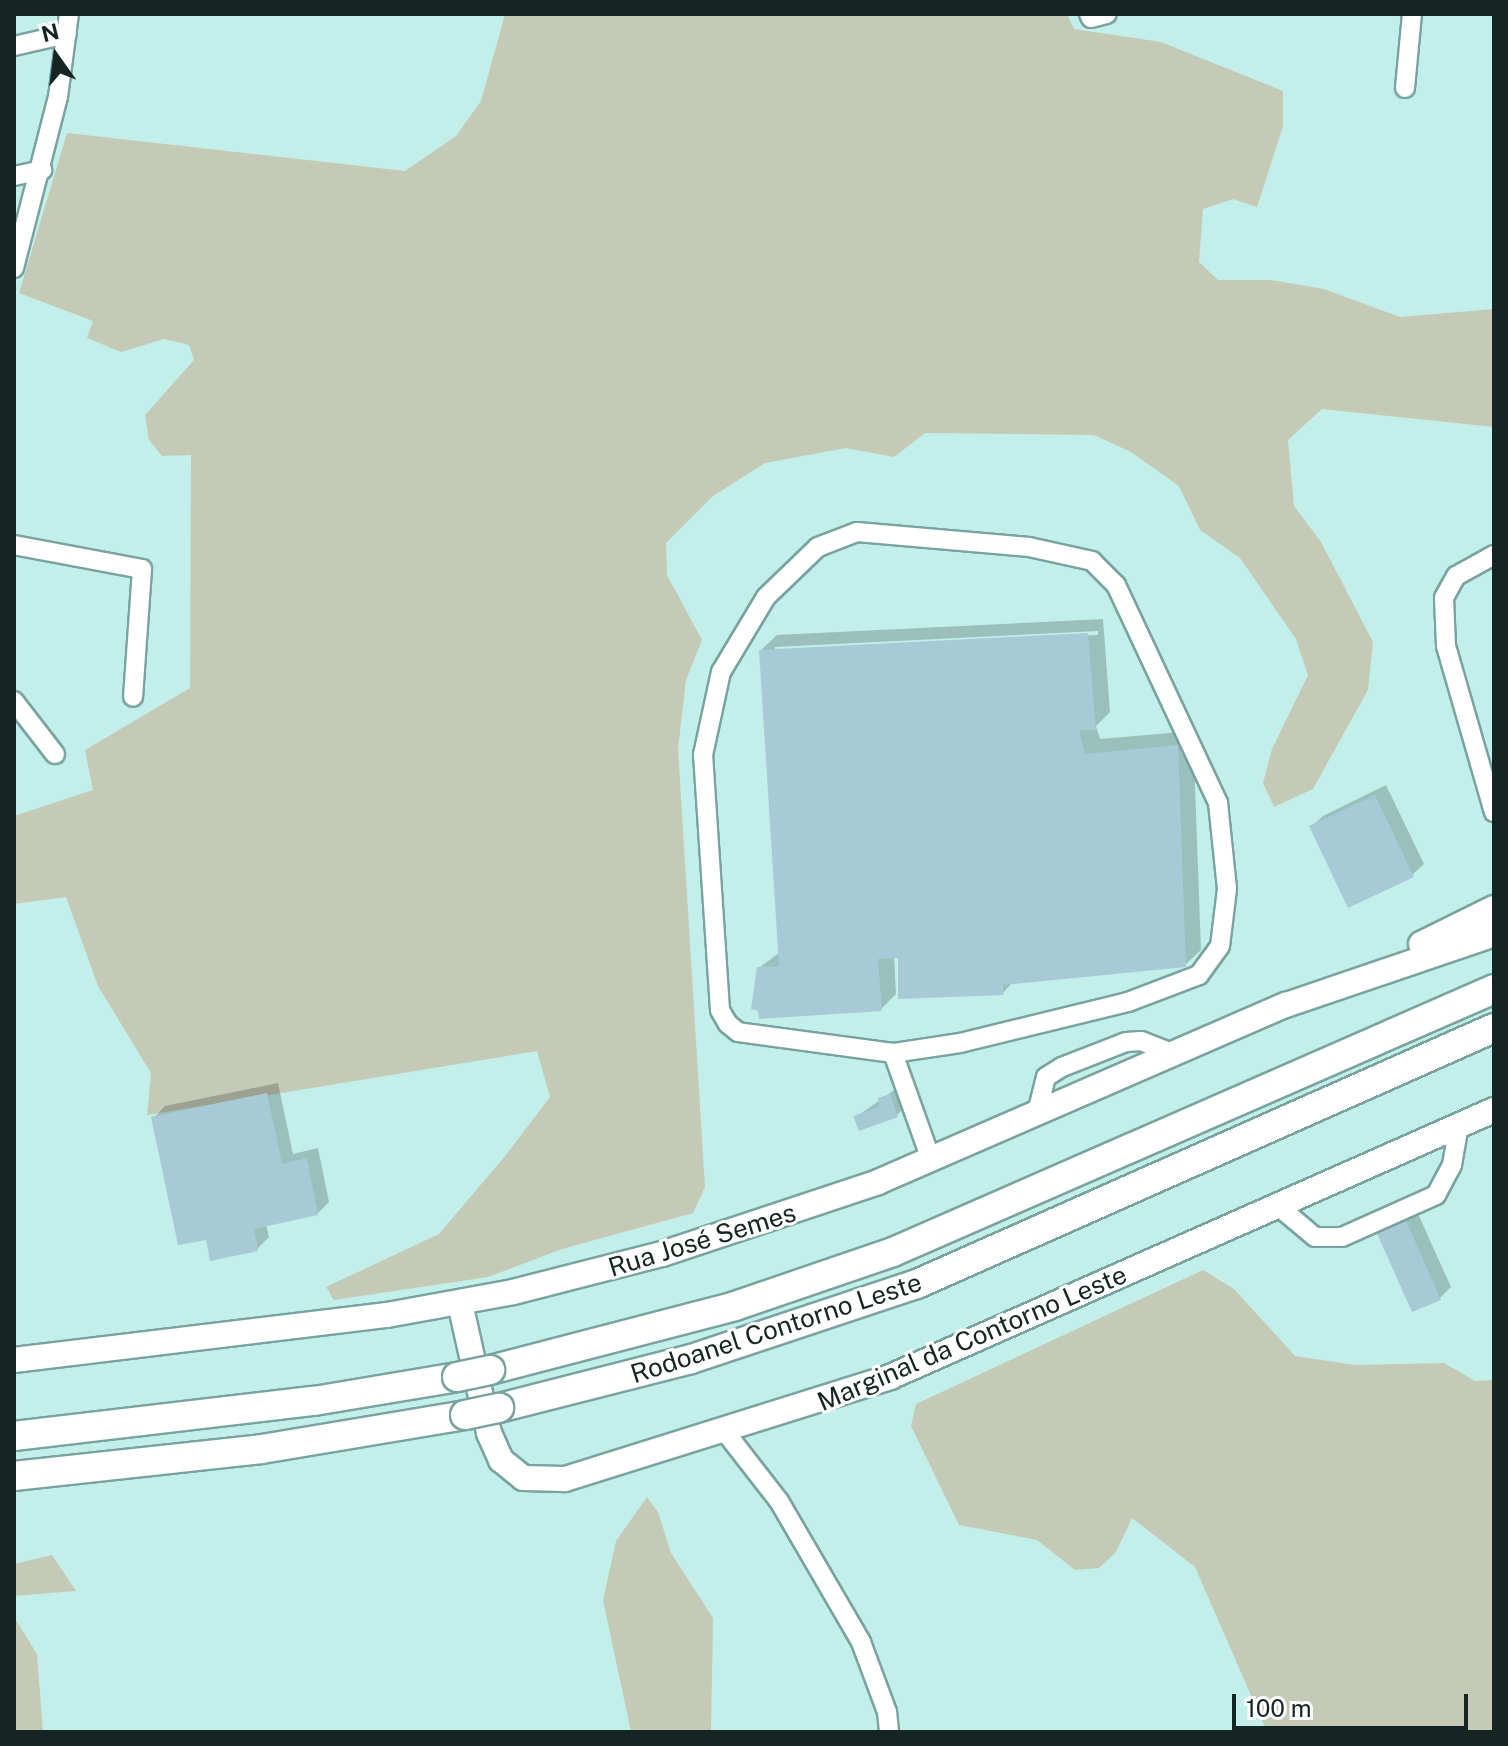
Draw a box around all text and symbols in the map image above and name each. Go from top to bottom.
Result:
north arrow [16,16,96,96]
text: N [39,18,62,47]
street label: Rua José Semes [604,1197,800,1283]
street label: Marginal da Contorno Leste [812,1258,1132,1418]
street label: Rodoanel Contorno Leste [626,1266,926,1390]
scale bar [1236,1678,1472,1728]
text: 100 m [1246,1694,1312,1722]

